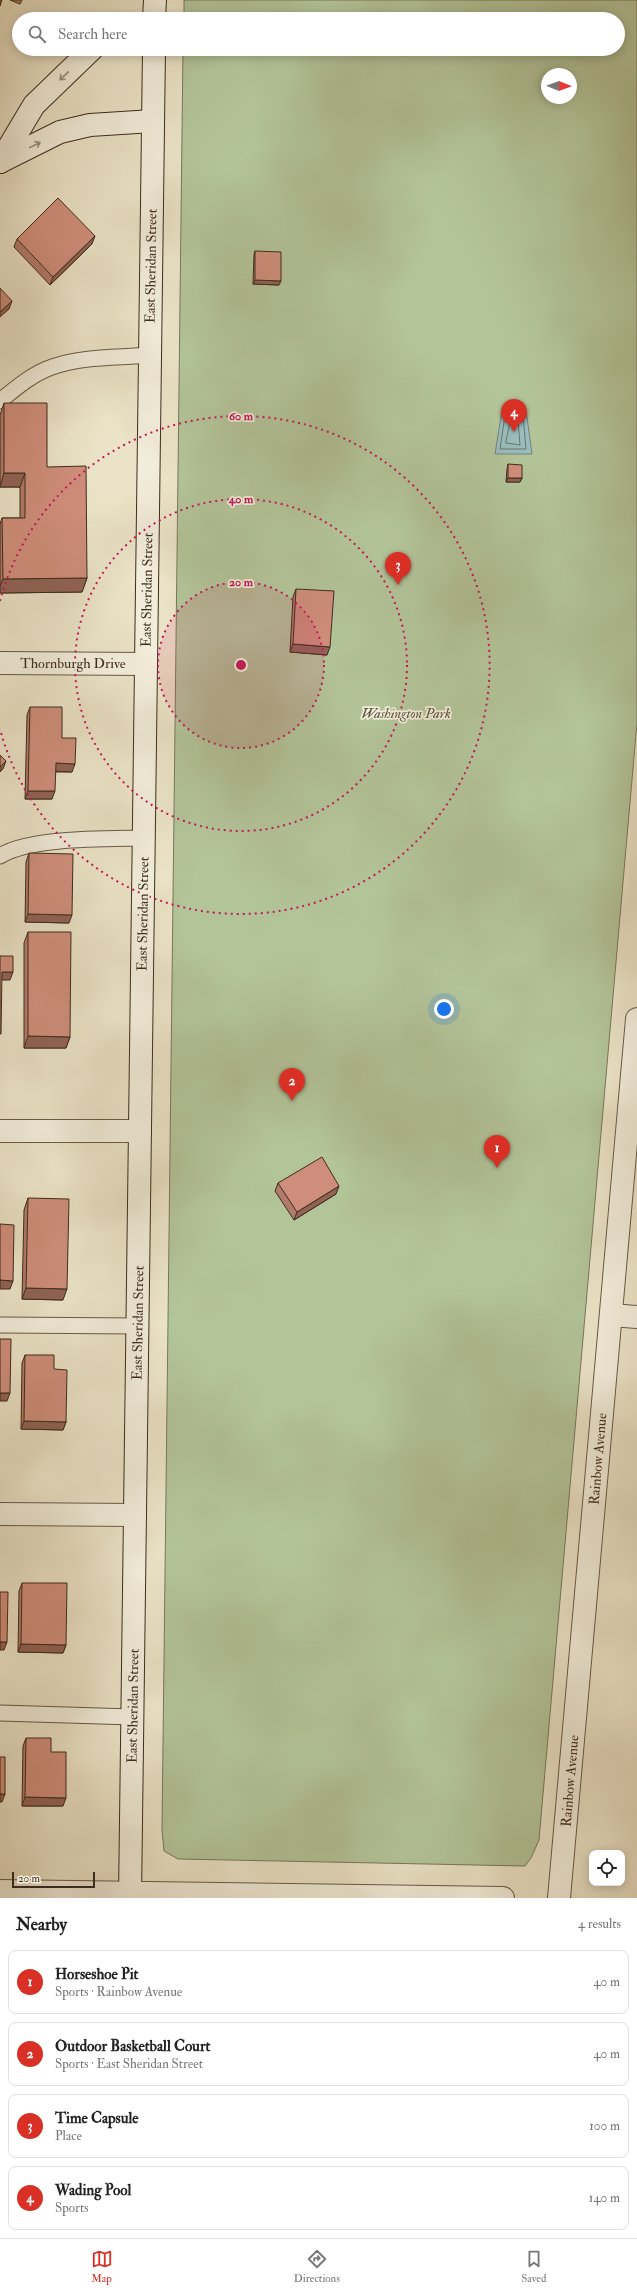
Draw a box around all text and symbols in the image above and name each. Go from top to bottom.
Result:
search box [12,12,625,56]
icon: search [26,23,48,45]
text: Search here [58,25,127,44]
north arrow [541,68,577,104]
one-way arrow [59,71,69,81]
one-way arrow [29,141,41,148]
street label: East Sheridan Street [142,208,161,323]
pin: 4 [501,399,527,432]
text: 60 m [229,409,254,424]
text: 40 m [228,492,254,507]
street label: East Sheridan Street [138,532,157,647]
pin: 3 [385,552,411,585]
text: 20 m [229,575,254,590]
street label: Thornburgh Drive [20,655,126,672]
centre of rings [234,658,248,672]
park label: Washington Park [361,705,451,722]
street label: East Sheridan Street [134,856,153,971]
your location [434,999,454,1019]
pin: 2 [279,1068,305,1101]
pin: 1 [484,1135,510,1168]
street label: East Sheridan Street [129,1265,148,1380]
street label: Rainbow Avenue [586,1412,611,1506]
street label: East Sheridan Street [124,1648,143,1763]
street label: Rainbow Avenue [558,1734,583,1828]
map controls [589,1850,625,1886]
button: locate [589,1850,625,1886]
scale bar [12,1870,95,1889]
text: 20 m [18,1872,40,1885]
text: Nearby [16,1914,67,1935]
text: 4 results [578,1916,621,1932]
text: Horseshoe Pit [55,1965,138,1984]
text: 1 [28,1974,32,1990]
text: 40 m [594,1974,620,1990]
text: Sports · Rainbow Avenue [55,1984,182,2000]
text: Outdoor Basketball Court [55,2037,210,2056]
text: 2 [27,2046,33,2062]
text: 40 m [594,2046,620,2062]
text: Sports · East Sheridan Street [55,2056,203,2072]
text: Time Capsule [55,2109,139,2128]
text: 3 [28,2118,33,2134]
text: 100 m [589,2118,620,2134]
text: Place [55,2128,82,2144]
text: Wading Pool [55,2181,131,2200]
text: 4 [26,2190,34,2206]
text: 140 m [589,2190,620,2206]
text: Sports [55,2200,89,2216]
tab: Map [91,2248,113,2285]
tab: Directions [294,2248,340,2285]
tab: Saved [521,2248,546,2285]

